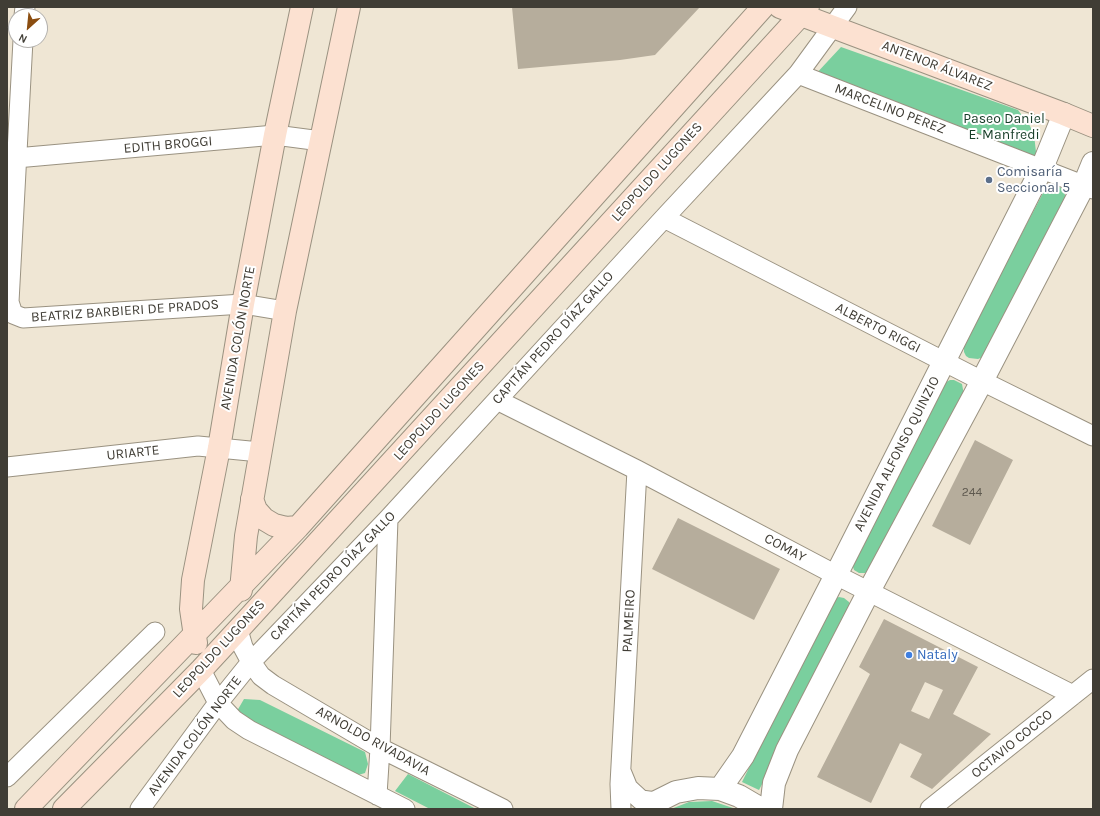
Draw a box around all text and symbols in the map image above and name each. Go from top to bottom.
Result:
north arrow [8,8,48,48]
text: N [16,31,29,46]
street label: ANTENOR ÁLVAREZ [879,37,995,95]
street label: MARCELINO PEREZ [832,80,948,138]
park label: Paseo Daniel E. Manfredi [963,111,1045,144]
street label: LEOPOLDO LUGONES [608,119,706,225]
street label: EDITH BROGGI [123,133,213,157]
place label: Comisaría Seccional 5 [997,164,1070,196]
marker: Comisaría Seccional 5 [984,175,994,185]
street label: AVENIDA COLÓN NORTE [217,265,259,411]
street label: CAPITÁN PEDRO DÍAZ GALLO [489,268,617,408]
street label: BEATRIZ BARBIERI DE PRADOS [30,296,220,326]
street label: ALBERTO RIGGI [833,299,923,357]
street label: LEOPOLDO LUGONES [390,358,488,464]
street label: AVENIDA ALFONSO QUINZIO [851,374,943,534]
street label: URIARTE [106,442,160,464]
house number: 244 [962,486,982,500]
street label: CAPITÁN PEDRO DÍAZ GALLO [267,508,399,644]
street label: COMAY [761,530,809,566]
street label: PALMEIRO [619,589,639,653]
street label: LEOPOLDO LUGONES [169,596,269,702]
place label: Nataly [917,647,958,663]
marker: Nataly [904,650,914,660]
street label: AVENIDA COLÓN NORTE [144,673,246,799]
street label: ARNOLDO RIVADAVIA [313,703,433,779]
street label: OCTAVIO COCCO [968,706,1056,782]

